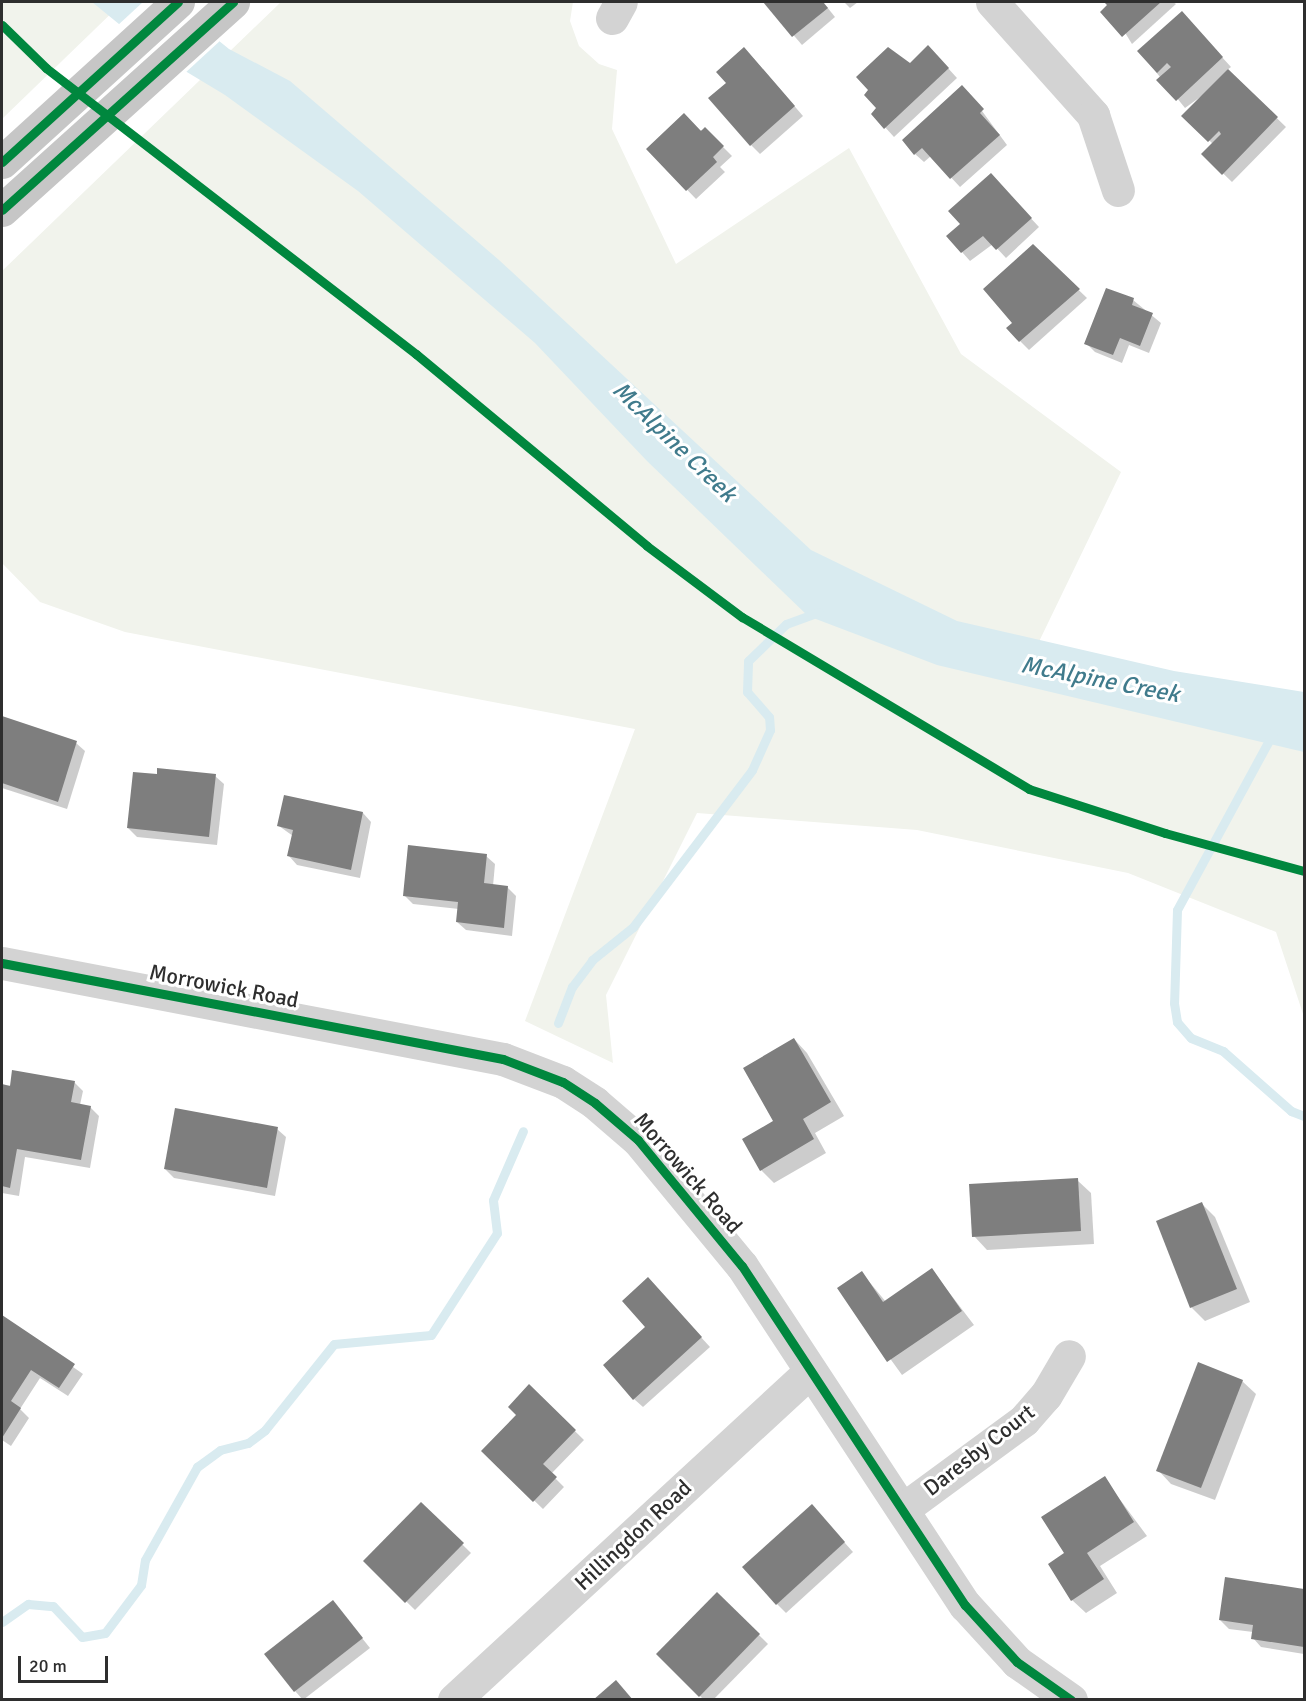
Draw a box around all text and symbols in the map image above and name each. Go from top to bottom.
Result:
water label: McAlpine Creek [606,376,742,508]
water label: McAlpine Creek [1018,651,1182,709]
street label: Morrowick Road [147,959,301,1013]
street label: Morrowick Road [628,1107,748,1239]
street label: Daresby Court [918,1399,1040,1501]
street label: Hillingdon Road [569,1474,697,1596]
scale bar [21,1644,111,1682]
text: 20 m [29,1655,67,1677]

